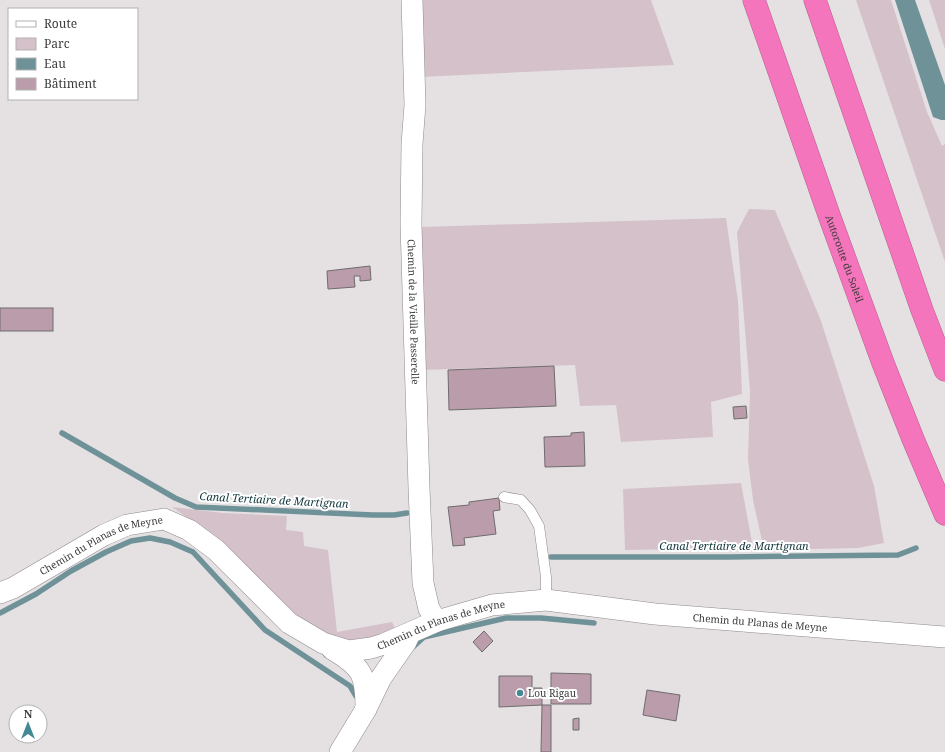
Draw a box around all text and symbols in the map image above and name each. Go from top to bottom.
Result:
legend [8,8,138,100]
text: Route [44,15,77,32]
text: Parc [44,35,70,52]
text: Eau [44,55,66,72]
text: Bâtiment [44,75,96,92]
street label: Autoroute du Soleil [823,213,867,304]
street label: Chemin de la Vieille Passerelle [404,239,423,385]
water label: Canal Tertiaire de Martignan [199,488,349,511]
street label: Chemin du Planas de Meyne [37,512,164,578]
water label: Canal Tertiaire de Martignan [659,538,809,553]
street label: Chemin du Planas de Meyne [375,597,506,653]
street label: Chemin du Planas de Meyne [692,610,828,635]
place label: Lou Rigau [528,686,577,700]
marker: Lou Rigau [515,688,525,698]
north arrow [8,704,48,744]
text: N [24,706,33,721]

